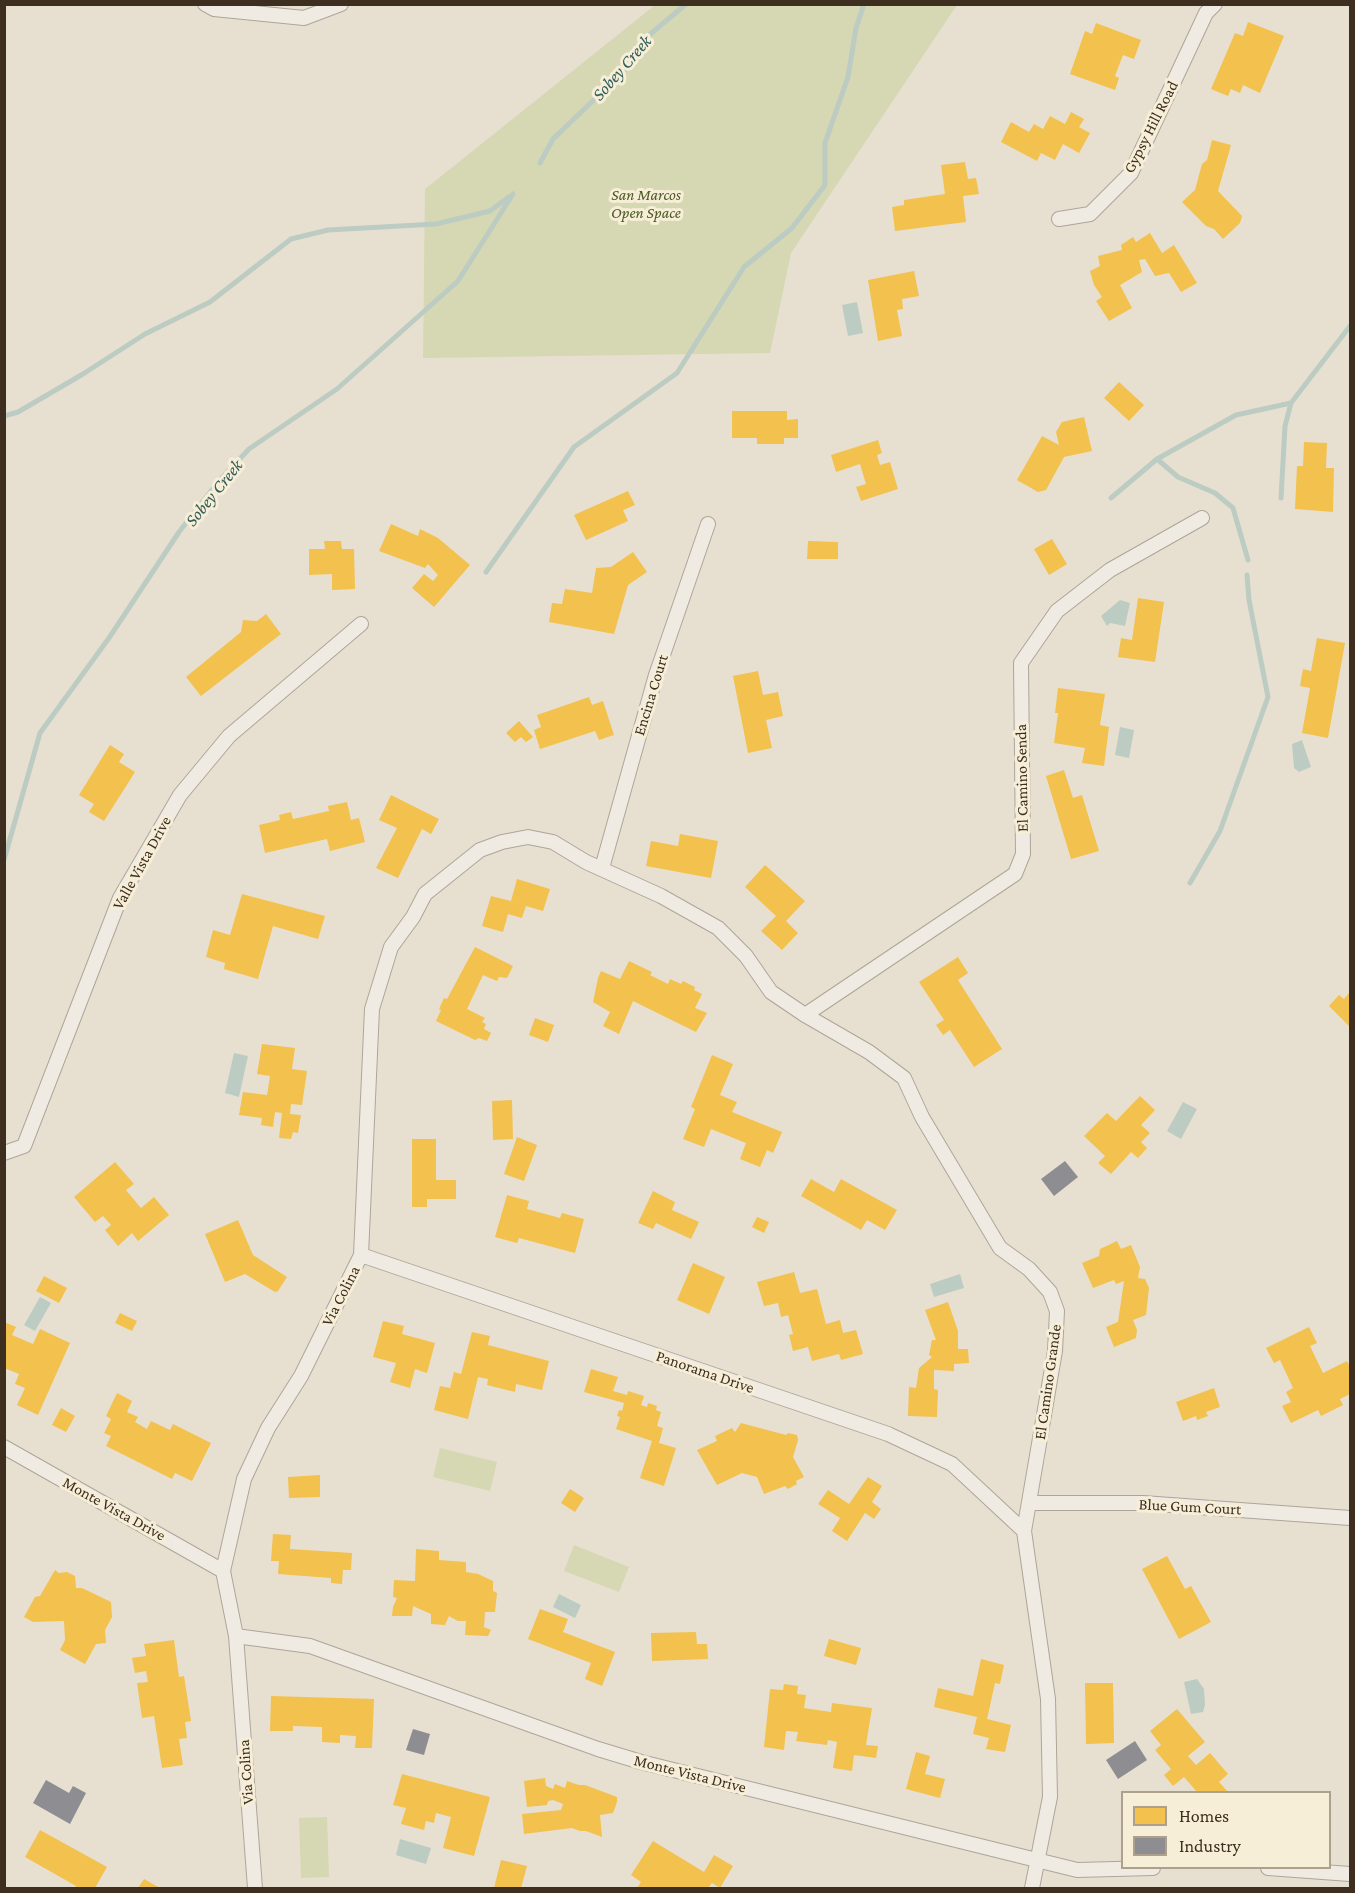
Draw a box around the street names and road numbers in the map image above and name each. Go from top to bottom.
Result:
street label: Gypsy Hill Road [1120,78,1182,176]
street label: Encina Court [630,652,672,738]
street label: El Camino Senda [1011,724,1033,832]
street label: Valle Vista Drive [108,813,176,913]
street label: Via Colina [318,1263,364,1329]
street label: El Camino Grande [1030,1323,1066,1441]
street label: Panorama Drive [653,1346,757,1398]
street label: Monte Vista Drive [59,1473,169,1545]
street label: Blue Gum Court [1138,1495,1242,1519]
street label: Via Colina [234,1739,258,1805]
street label: Monte Vista Drive [632,1751,748,1797]

